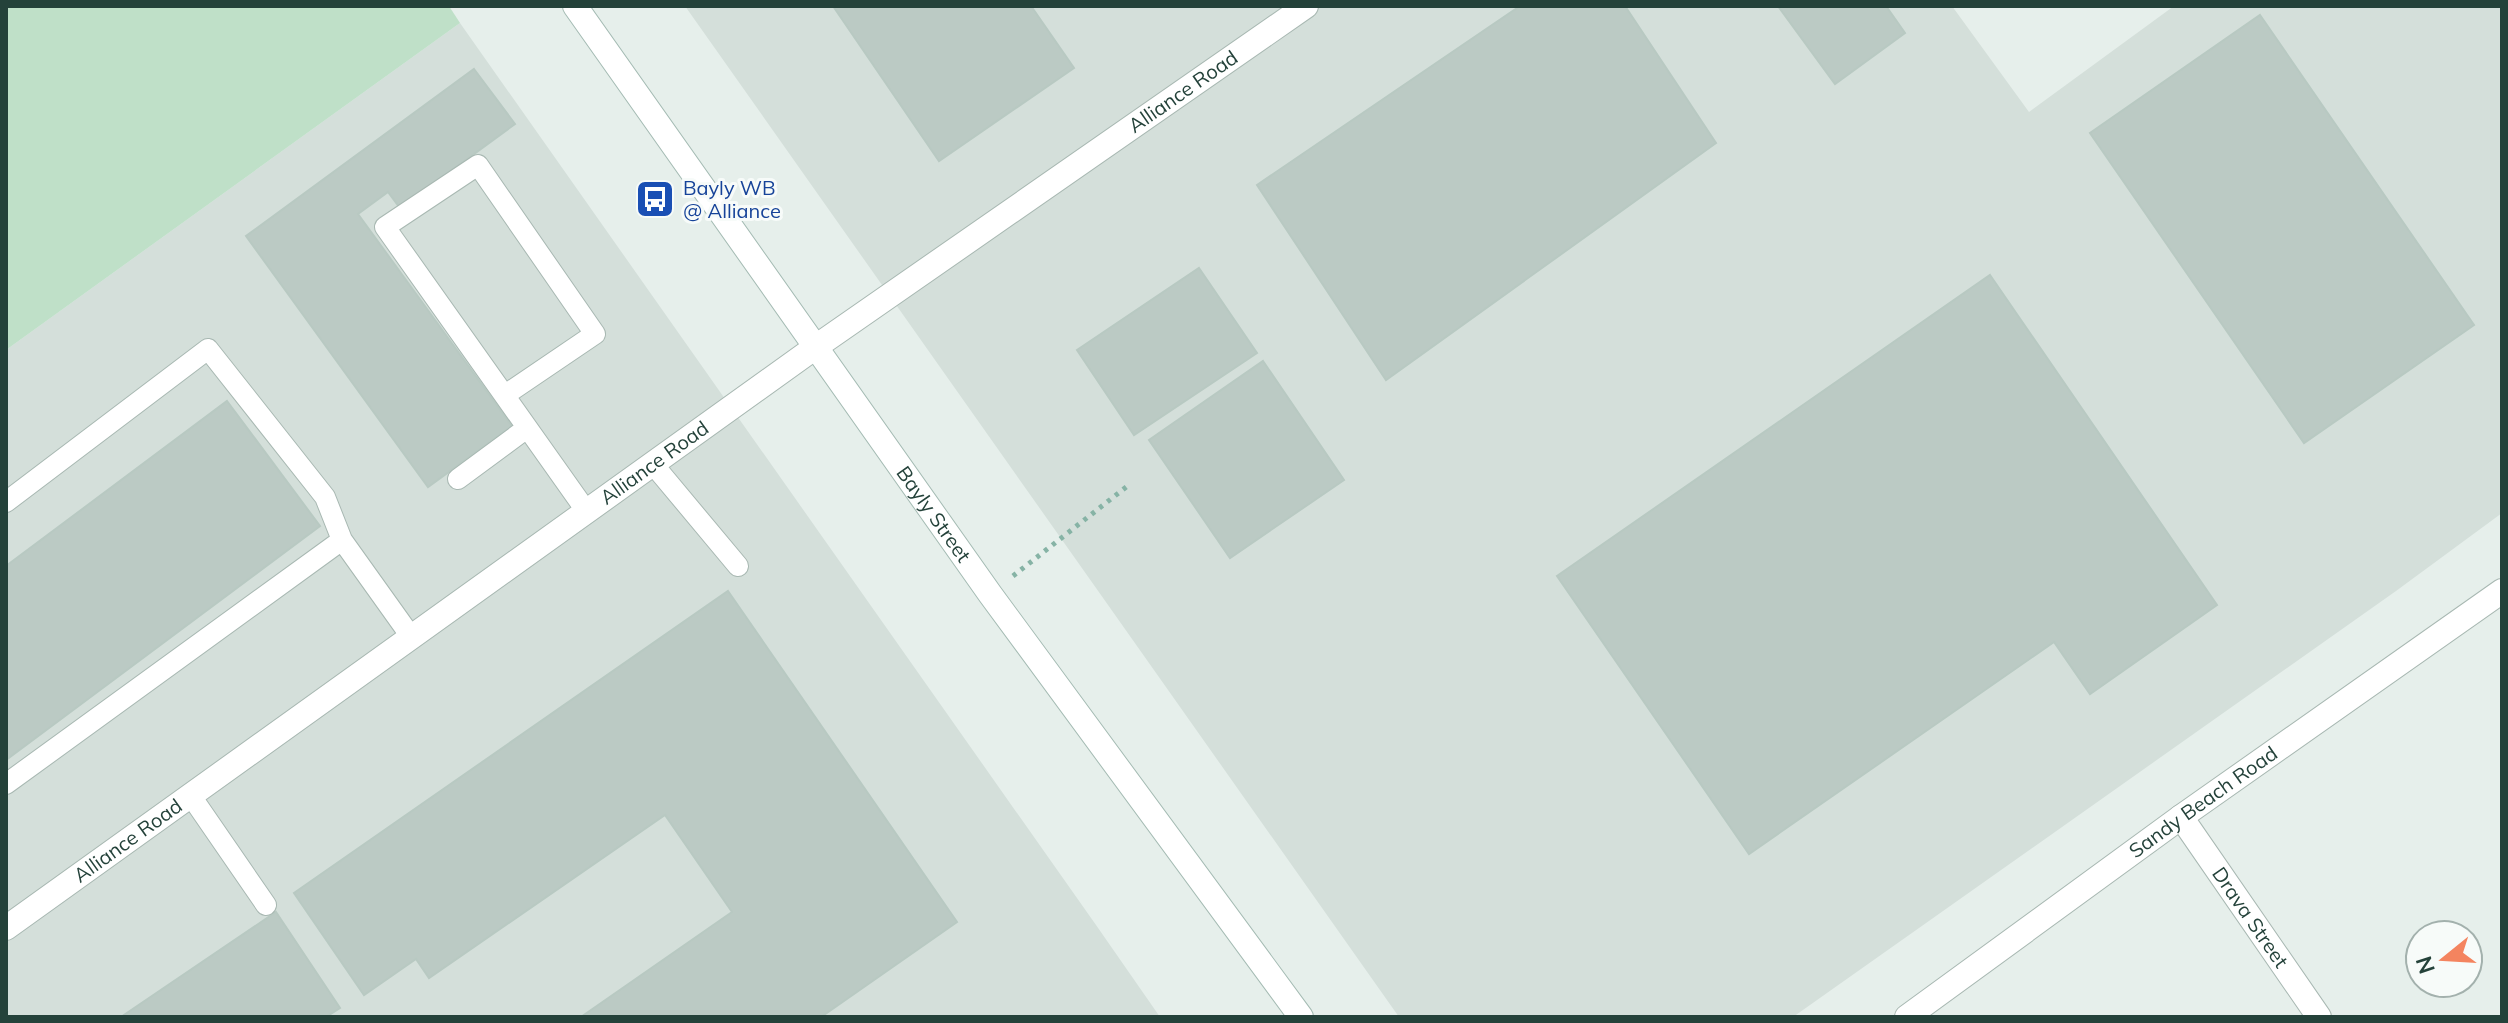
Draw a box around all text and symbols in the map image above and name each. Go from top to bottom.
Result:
street label: Alliance Road [1123,44,1242,138]
place label: Bayly WB @ Alliance [683,175,781,223]
bus stop icon: Bayly WB @ Alliance [634,178,676,220]
street label: Alliance Road [595,415,713,510]
street label: Bayly Street [892,461,977,567]
street label: Sandy Beach Road [2124,740,2282,863]
street label: Alliance Road [68,793,187,887]
street label: Drava Street [2207,862,2294,972]
north arrow [2404,919,2484,999]
text: N [2409,953,2441,977]

